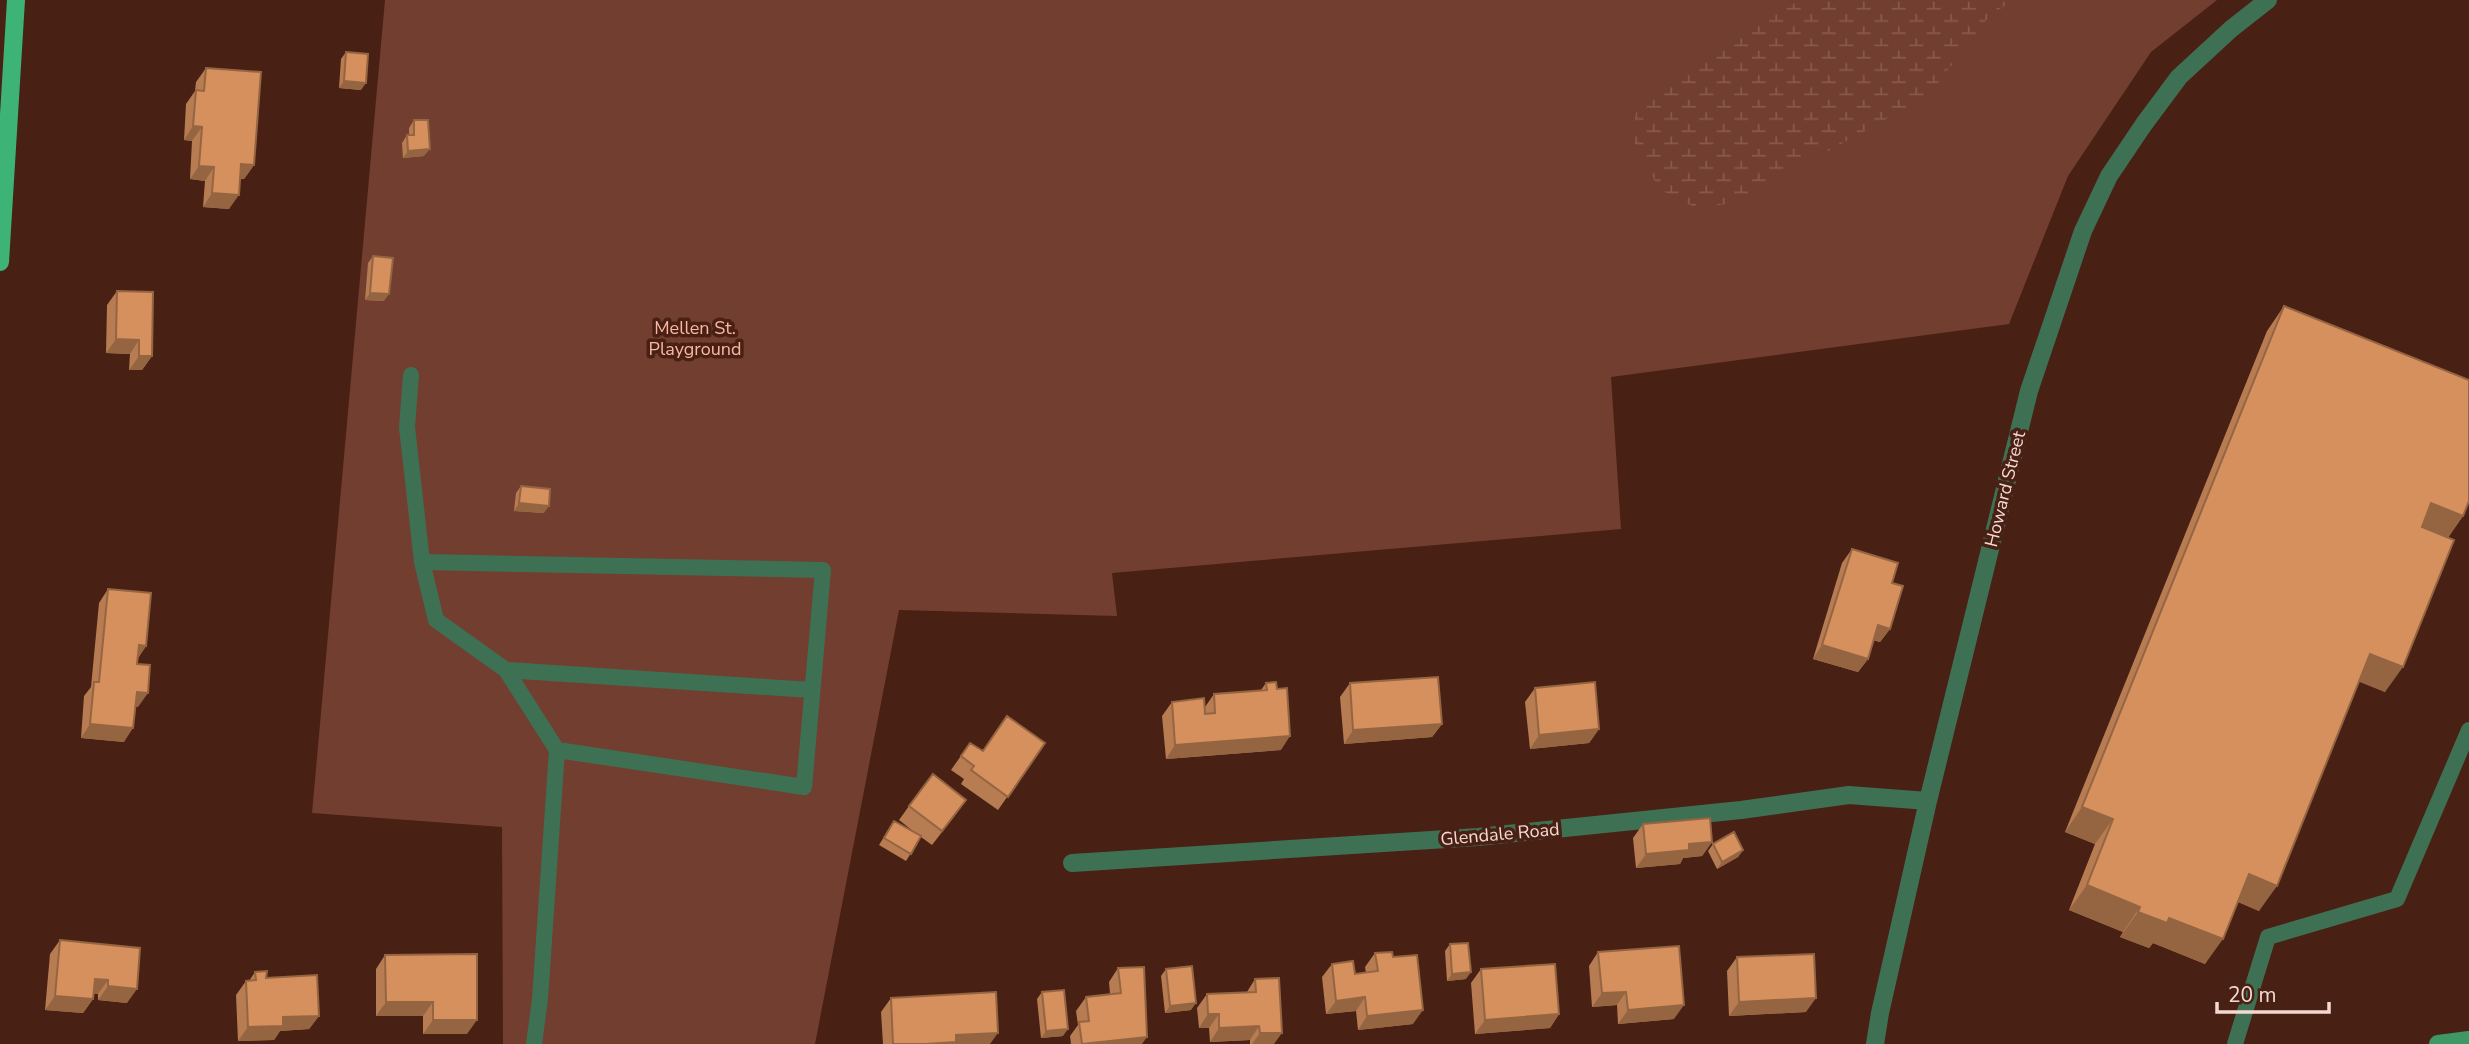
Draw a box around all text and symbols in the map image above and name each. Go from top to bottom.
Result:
park label: Mellen St. Playground [649,316,742,361]
street label: Howard Street [1979,428,2031,549]
street label: Glendale Road [1439,817,1561,851]
scale bar [2217,970,2329,1014]
text: 20 m [2228,981,2277,1009]

